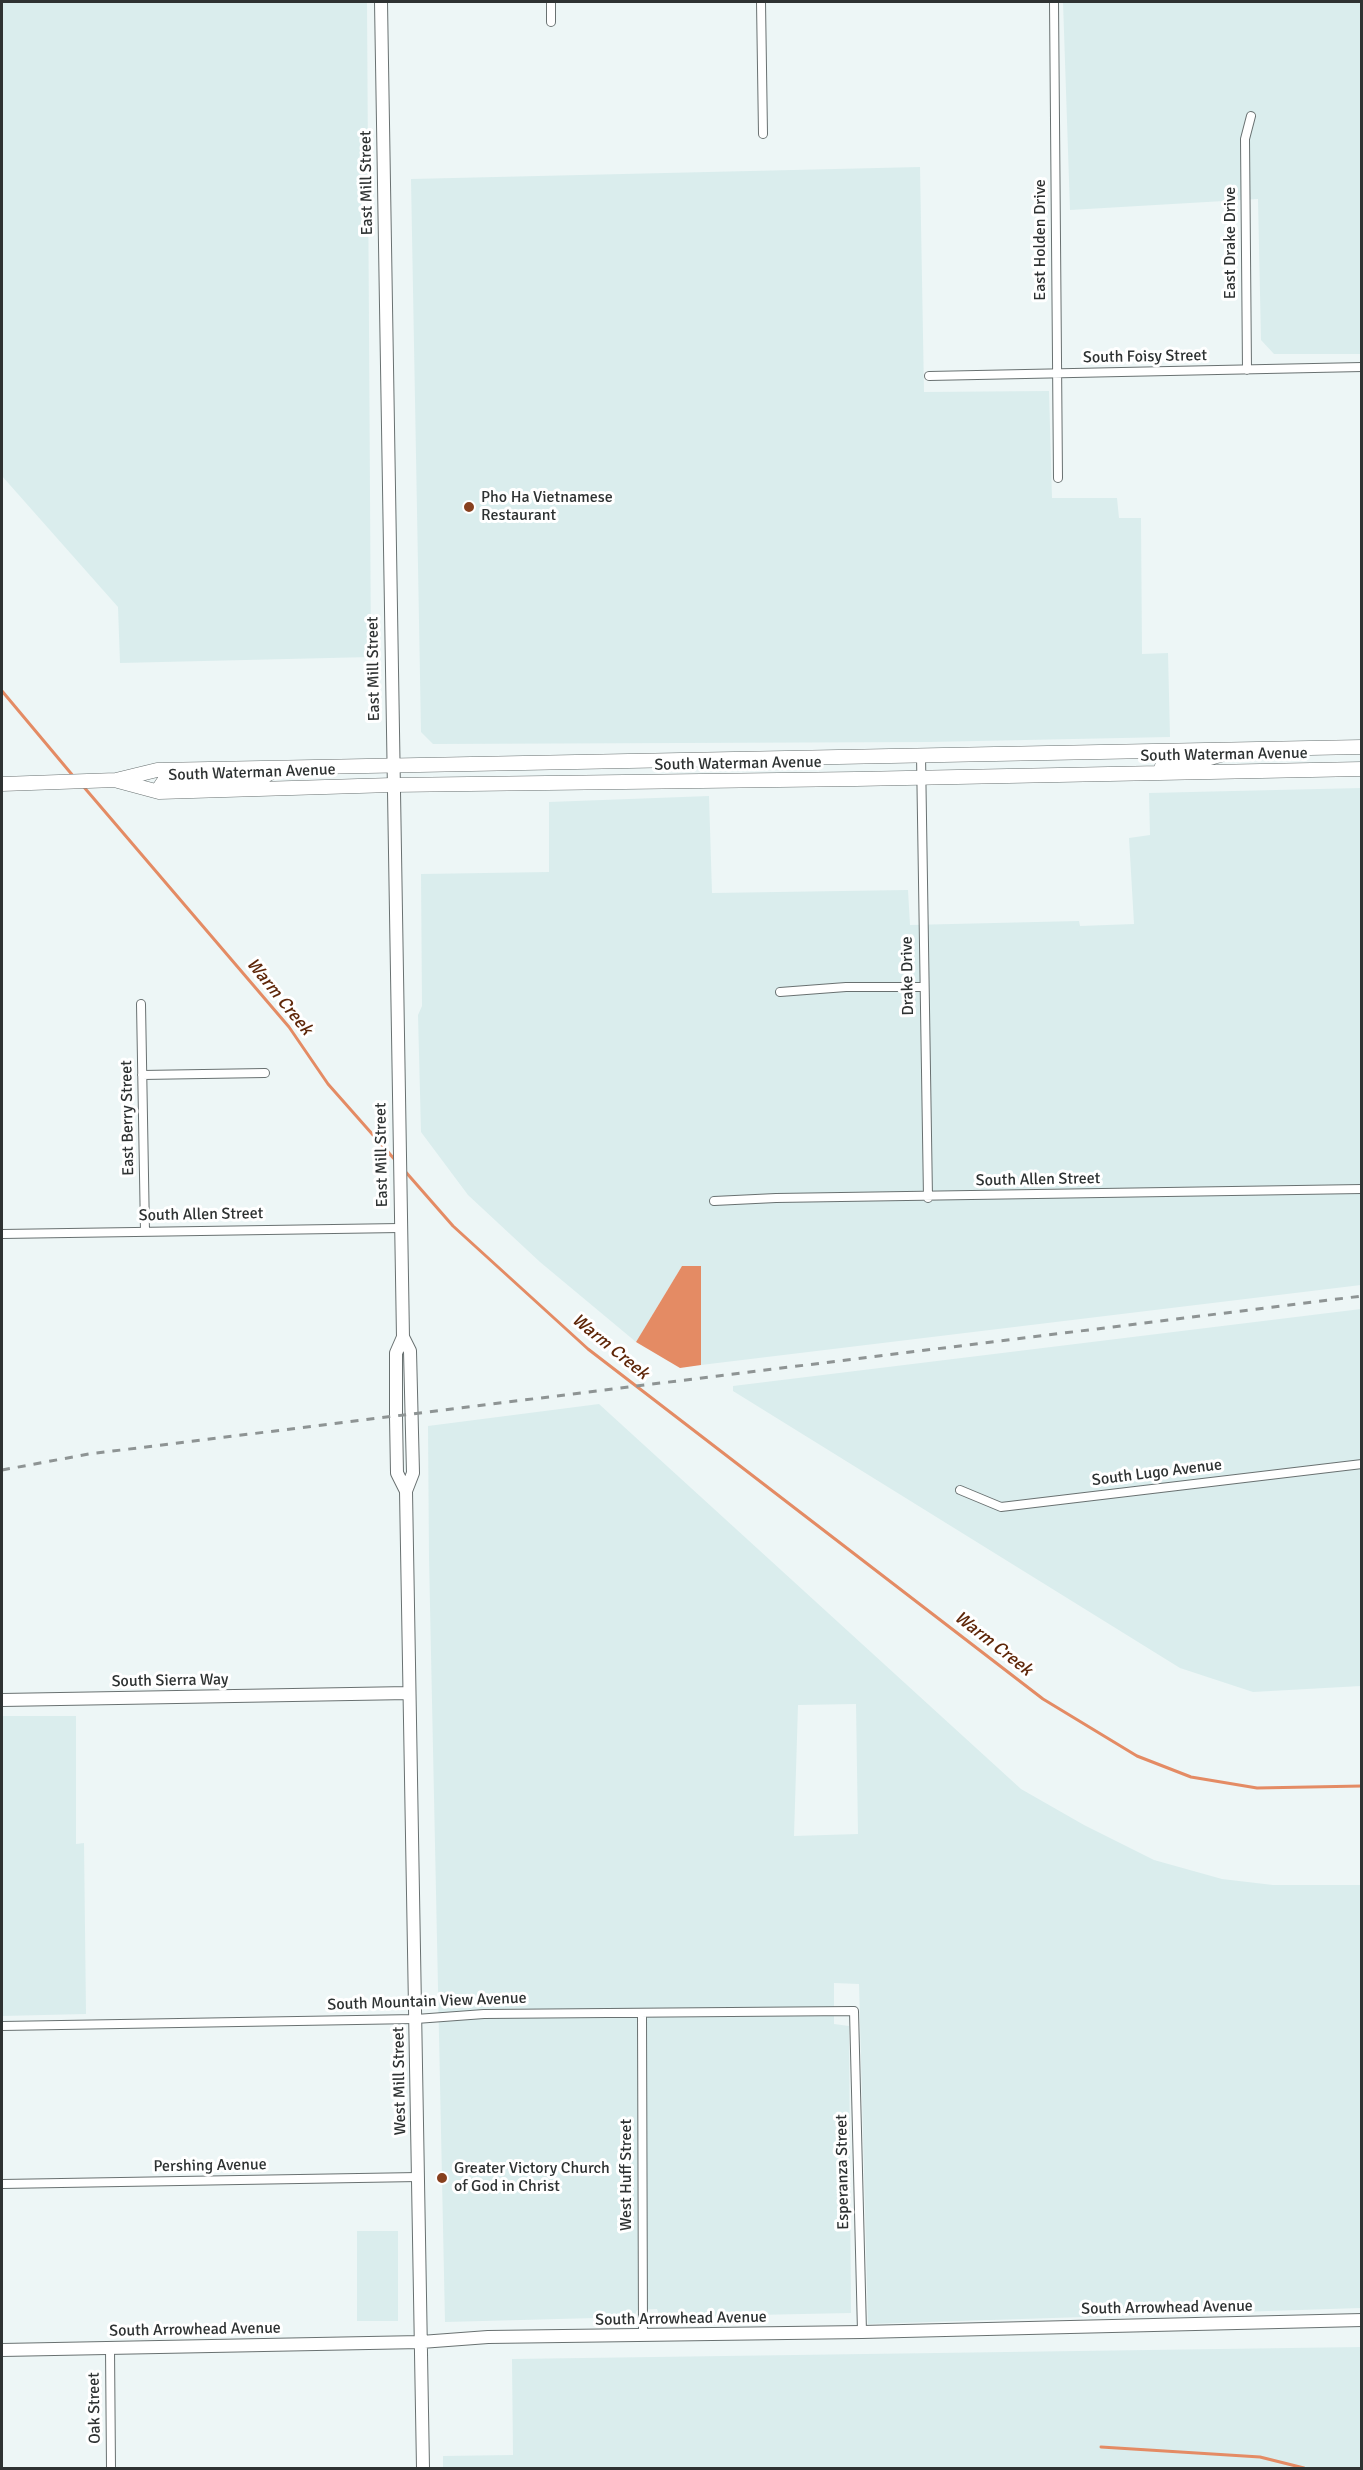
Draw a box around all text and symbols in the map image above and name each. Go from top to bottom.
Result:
street label: East Mill Street [356,130,378,236]
street label: East Holden Drive [1031,179,1051,301]
street label: East Drake Drive [1221,187,1241,299]
street label: South Foisy Street [1083,346,1207,368]
place label: Pho Ha Vietnamese Restaurant [481,488,613,526]
marker: Pho Ha Vietnamese Restaurant [462,500,476,514]
street label: East Mill Street [363,616,385,722]
street label: South Waterman Avenue [1140,744,1308,766]
street label: South Waterman Avenue [654,753,822,775]
street label: South Waterman Avenue [168,760,336,786]
street label: Drake Drive [898,936,918,1016]
water label: Warm Creek [241,954,317,1040]
street label: East Berry Street [117,1060,139,1176]
street label: East Mill Street [371,1102,393,1208]
street label: South Allen Street [976,1169,1100,1191]
street label: South Allen Street [139,1204,263,1226]
water label: Warm Creek [567,1309,653,1385]
street label: South Lugo Avenue [1091,1455,1223,1491]
water label: Warm Creek [950,1607,1036,1681]
street label: South Sierra Way [111,1670,229,1692]
street label: South Mountain View Avenue [327,1989,527,2015]
street label: West Mill Street [389,2026,411,2136]
street label: Esperanza Street [832,2114,854,2230]
street label: West Huff Street [617,2119,637,2231]
street label: Pershing Avenue [153,2155,267,2177]
place label: Greater Victory Church of God in Christ [454,2159,610,2197]
marker: Greater Victory Church of God in Christ [435,2171,449,2185]
street label: South Arrowhead Avenue [1081,2297,1253,2319]
street label: South Arrowhead Avenue [595,2308,767,2330]
street label: South Arrowhead Avenue [109,2319,281,2341]
street label: Oak Street [85,2372,105,2444]

